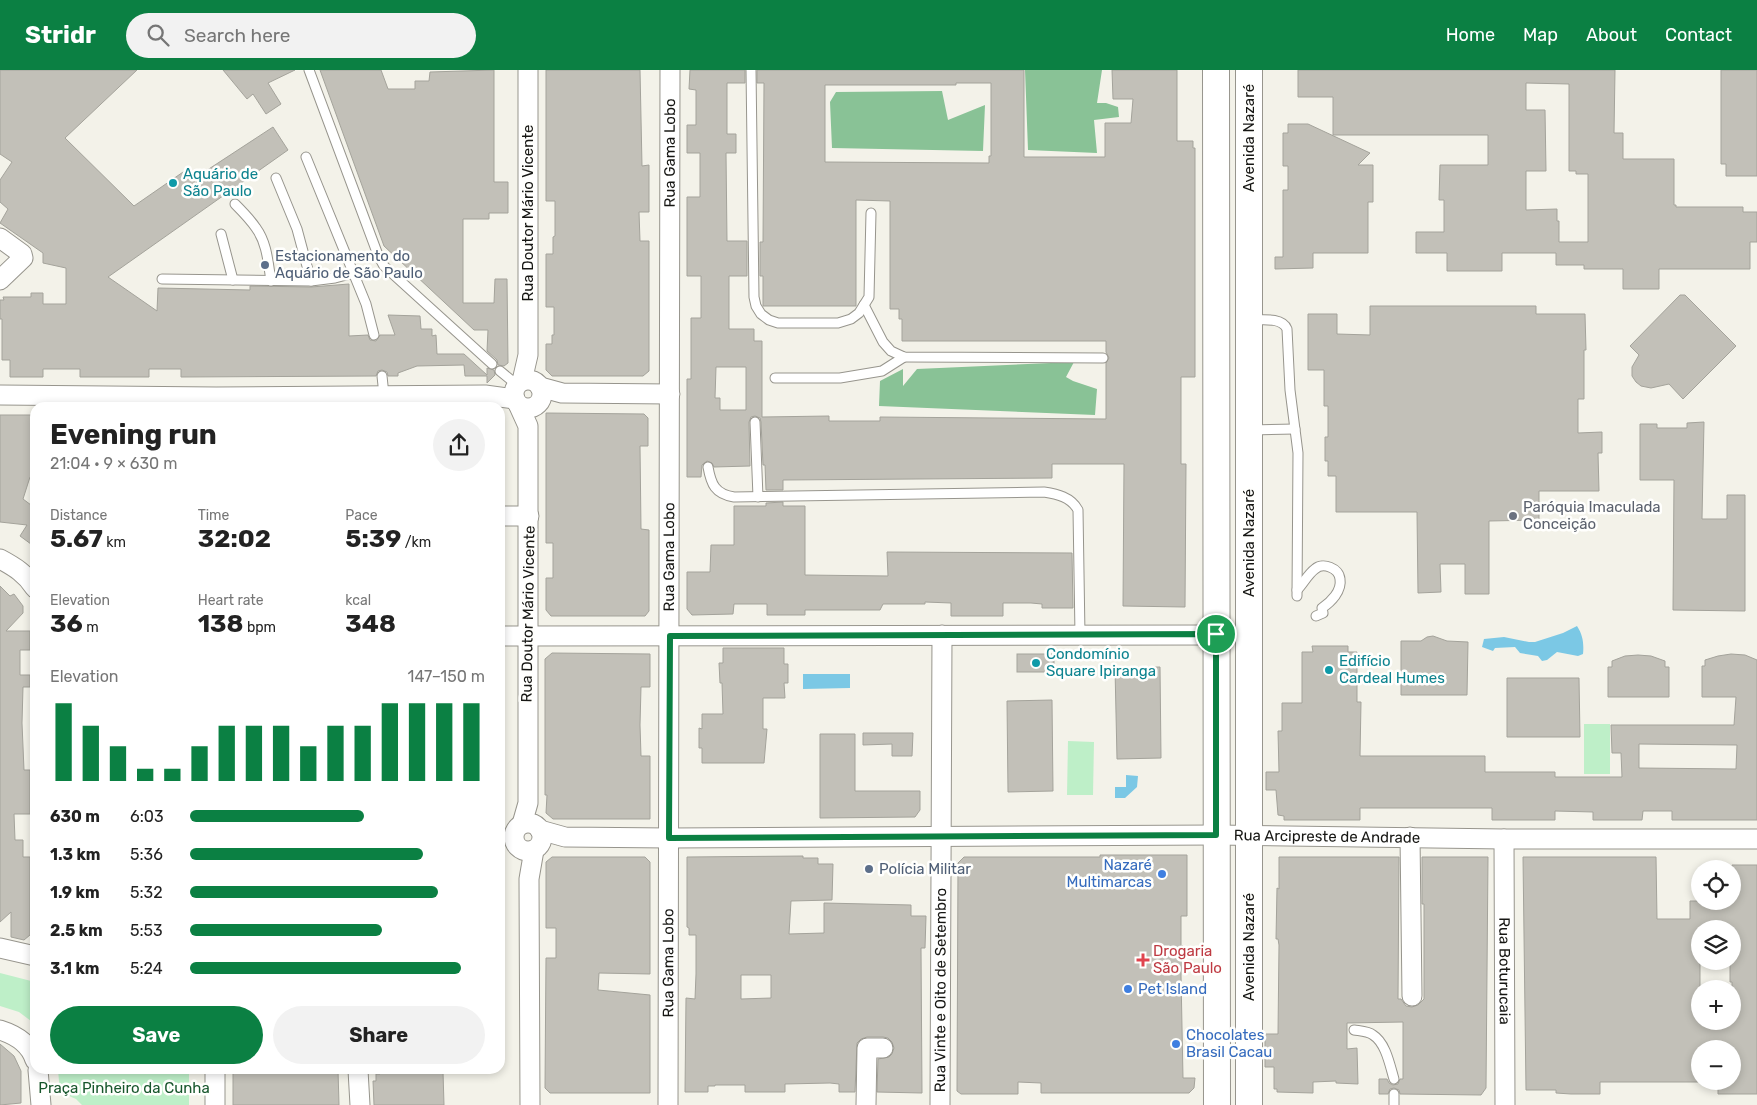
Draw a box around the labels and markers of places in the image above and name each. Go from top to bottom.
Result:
place label: Aquário de São Paulo [183,165,258,200]
marker: Aquário de São Paulo [167,177,179,189]
place label: Estacionamento do Aquário de São Paulo [275,247,423,282]
marker: Estacionamento do Aquário de São Paulo [259,259,271,271]
place label: Paróquia Imaculada Conceição [1523,498,1661,533]
marker: Paróquia Imaculada Conceição [1507,510,1519,522]
pin [1195,613,1237,655]
place label: Condomínio Square Ipiranga [1046,645,1156,680]
place label: Edifício Cardeal Humes [1339,652,1445,687]
marker: Condomínio Square Ipiranga [1030,657,1042,669]
marker: Edifício Cardeal Humes [1323,664,1335,676]
place label: Nazaré Multimarcas [1067,856,1152,891]
place label: Polícia Militar [879,860,971,878]
marker: Polícia Militar [863,863,875,875]
marker: Nazaré Multimarcas [1156,868,1168,880]
place label: Drogaria São Paulo [1153,942,1222,977]
marker: Drogaria São Paulo [1137,954,1149,966]
place label: Pet Island [1138,980,1207,998]
marker: Pet Island [1122,983,1134,995]
place label: Chocolates Brasil Cacau [1186,1026,1272,1061]
marker: Chocolates Brasil Cacau [1170,1038,1182,1050]

